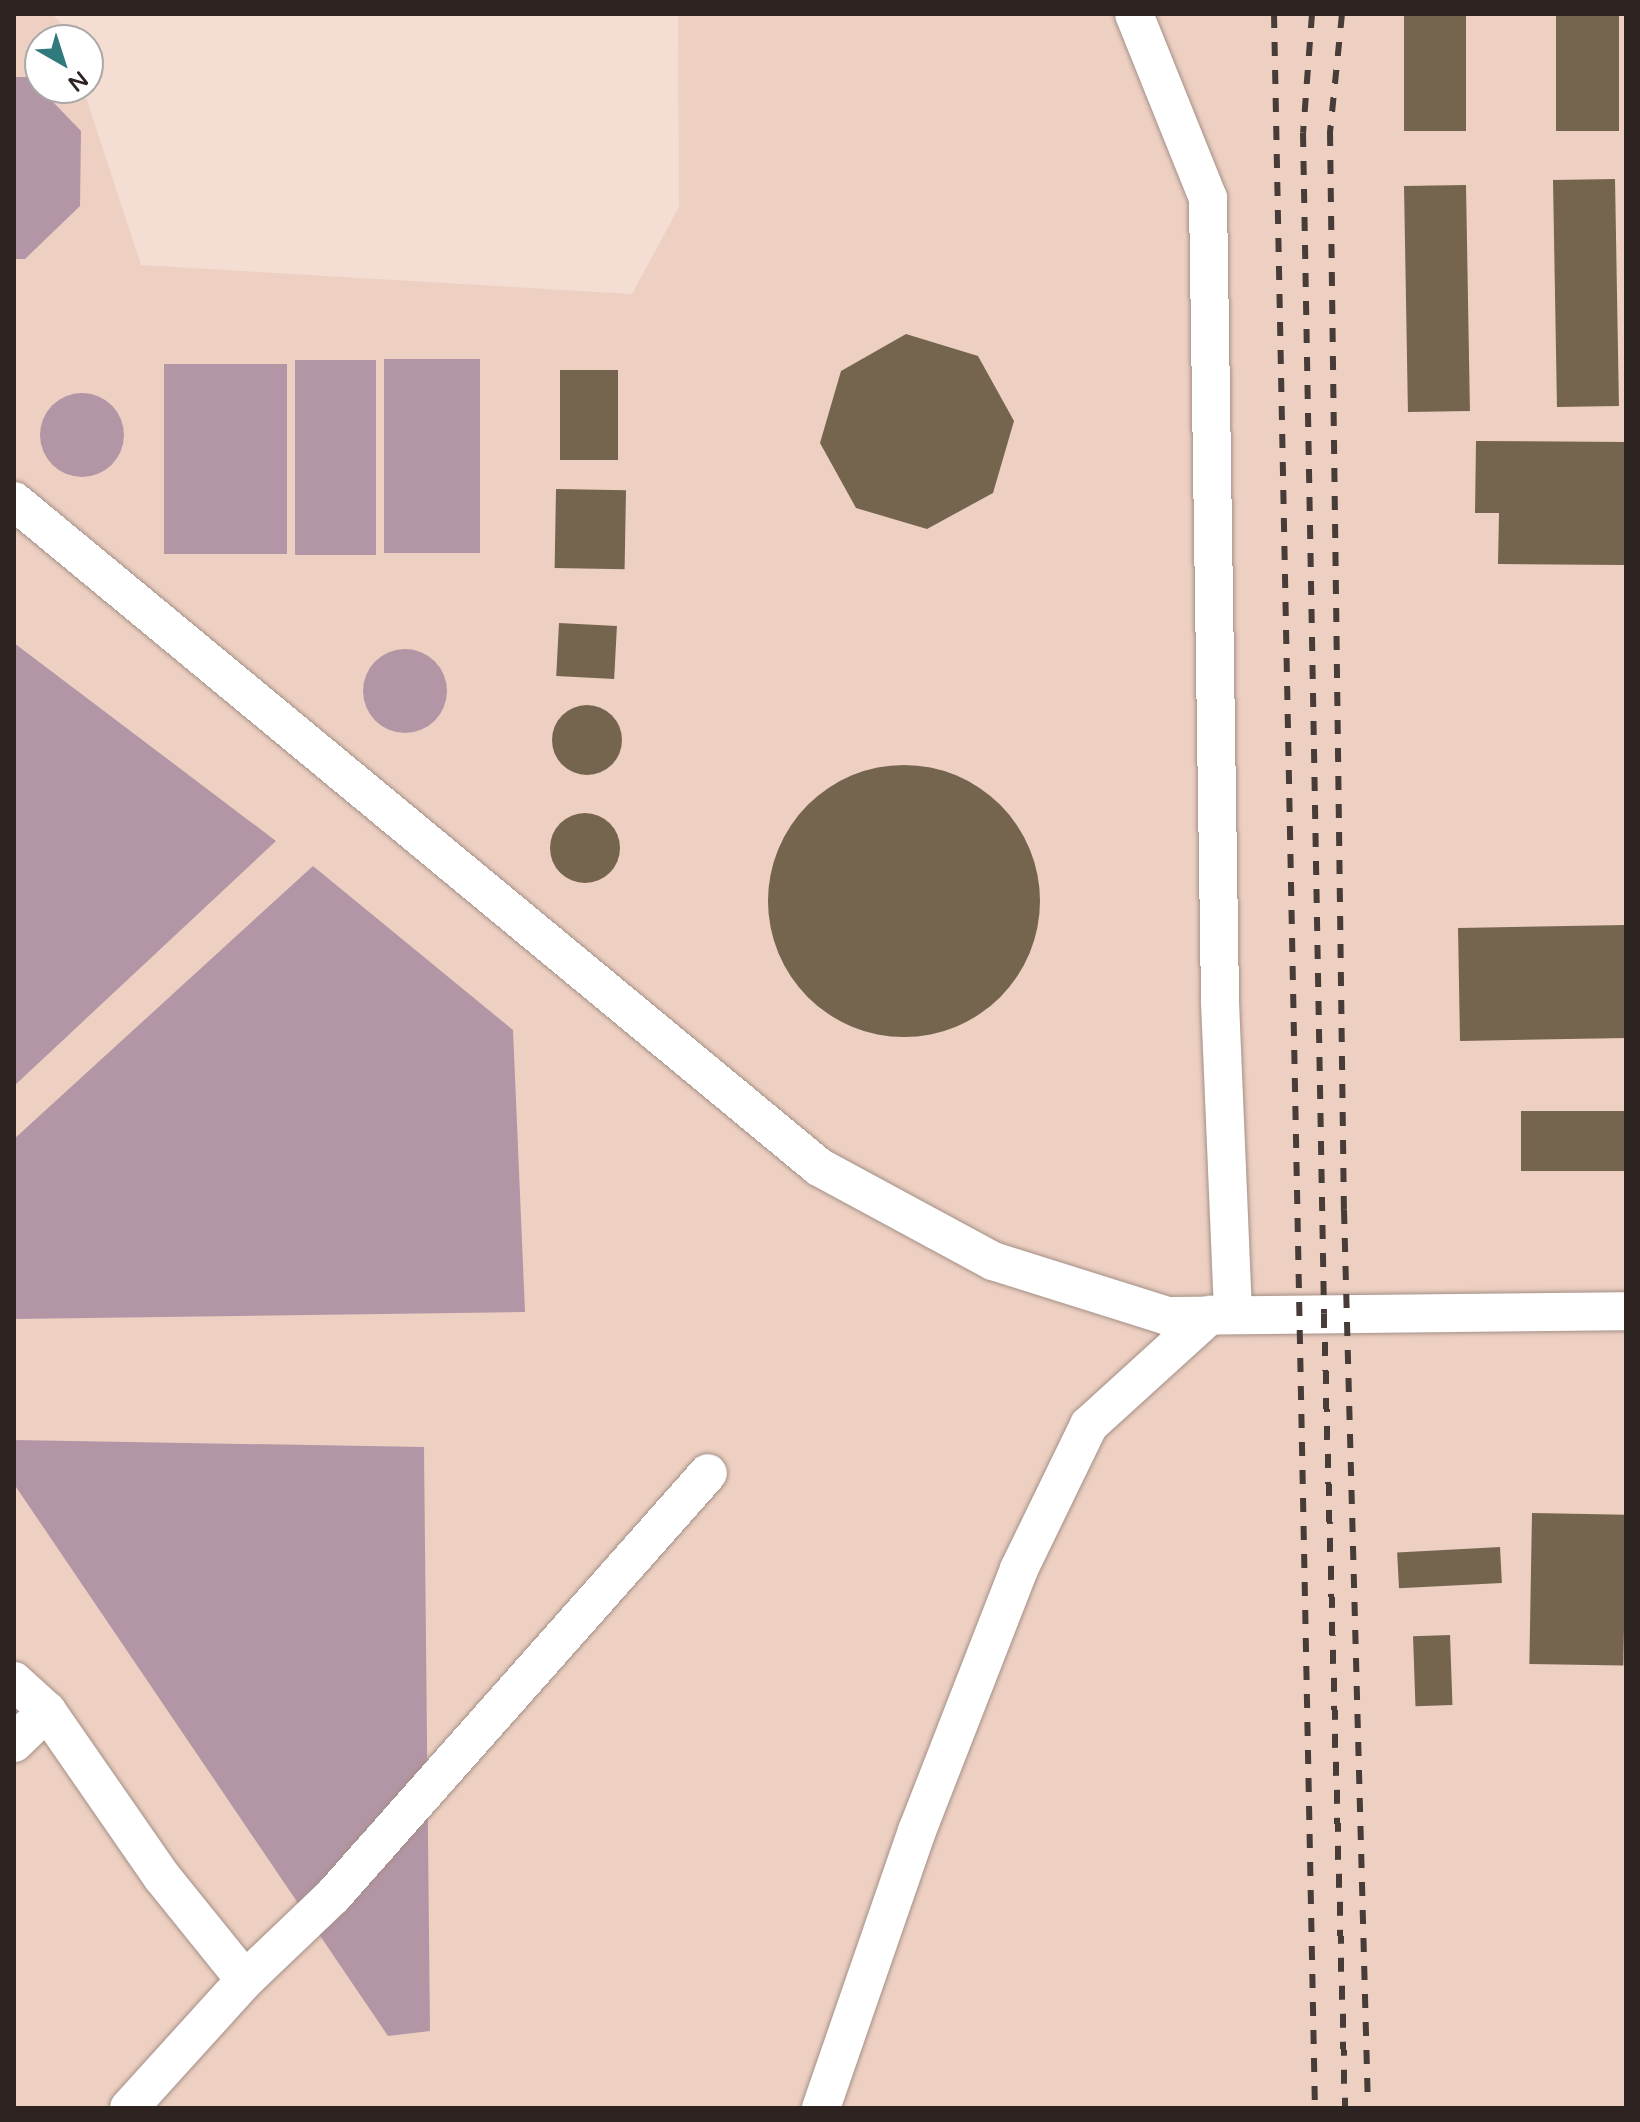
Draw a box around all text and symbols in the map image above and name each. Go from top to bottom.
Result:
north arrow [24,24,104,104]
text: N [63,65,93,97]

